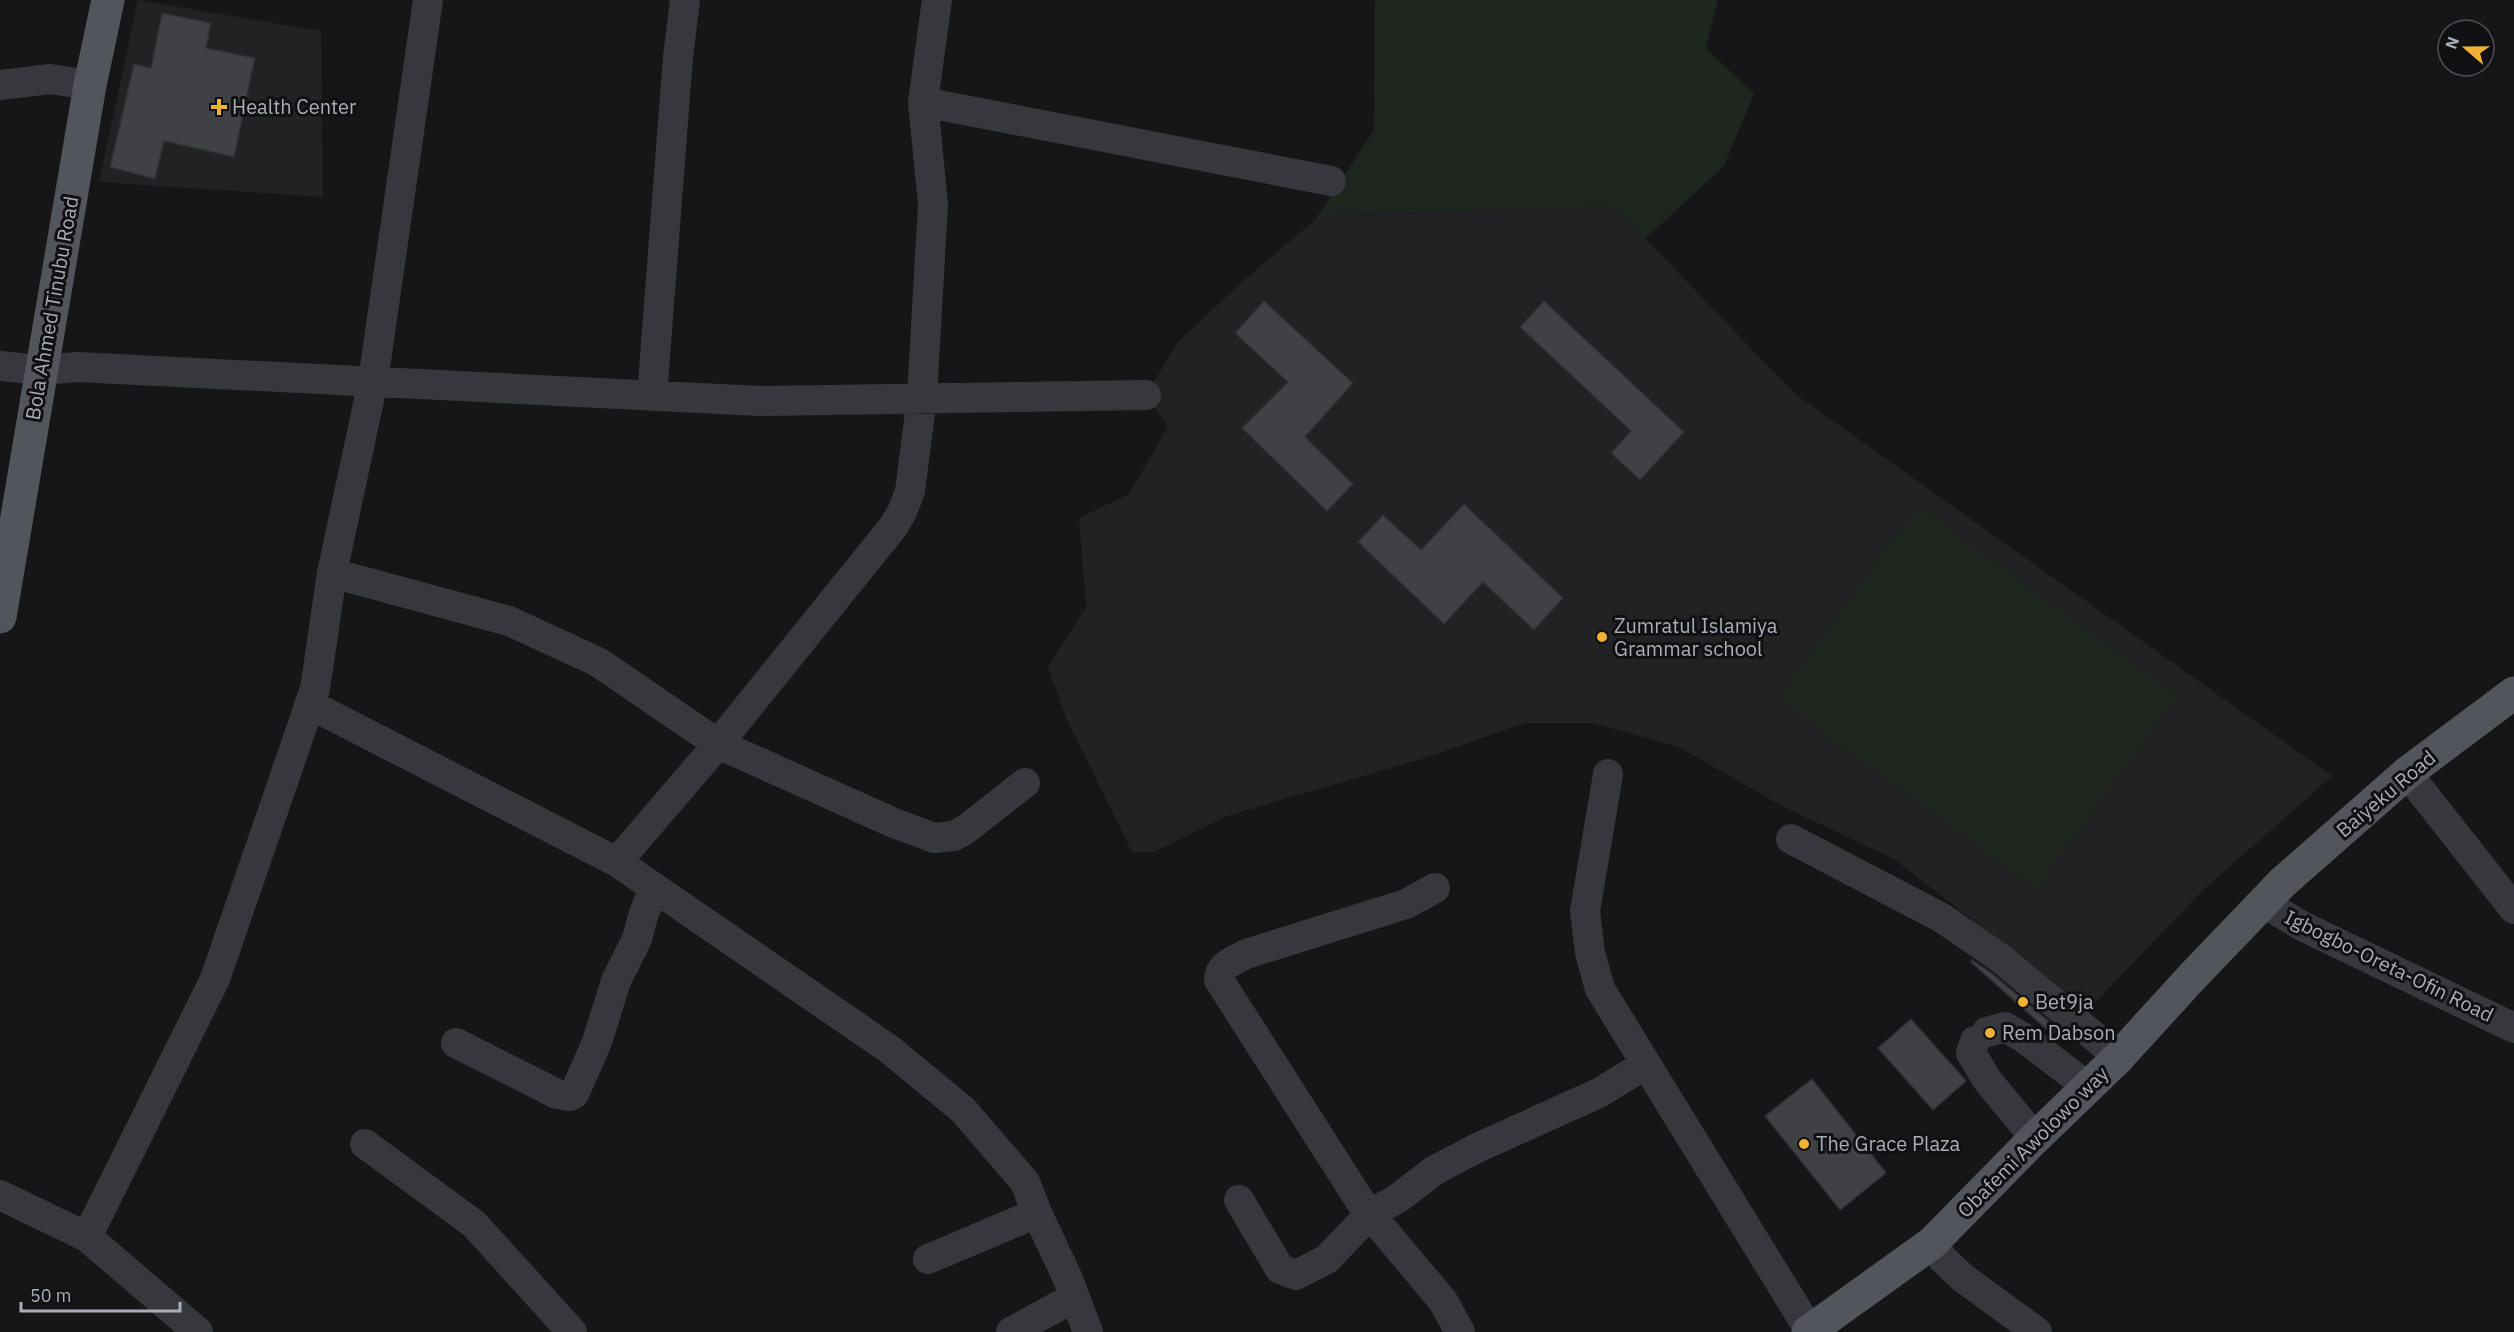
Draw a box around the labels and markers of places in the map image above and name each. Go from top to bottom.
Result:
place label: Health Center [232,93,356,120]
marker: Health Center [210,98,228,116]
place label: Zumratul Islamiya Grammar school [1614,612,1778,662]
marker: Zumratul Islamiya Grammar school [1595,630,1609,644]
place label: Bet9ja [2035,988,2094,1015]
marker: Bet9ja [2016,995,2030,1009]
place label: Rem Dabson [2002,1019,2116,1046]
marker: Rem Dabson [1983,1026,1997,1040]
place label: The Grace Plaza [1816,1130,1961,1157]
marker: The Grace Plaza [1797,1137,1811,1151]

